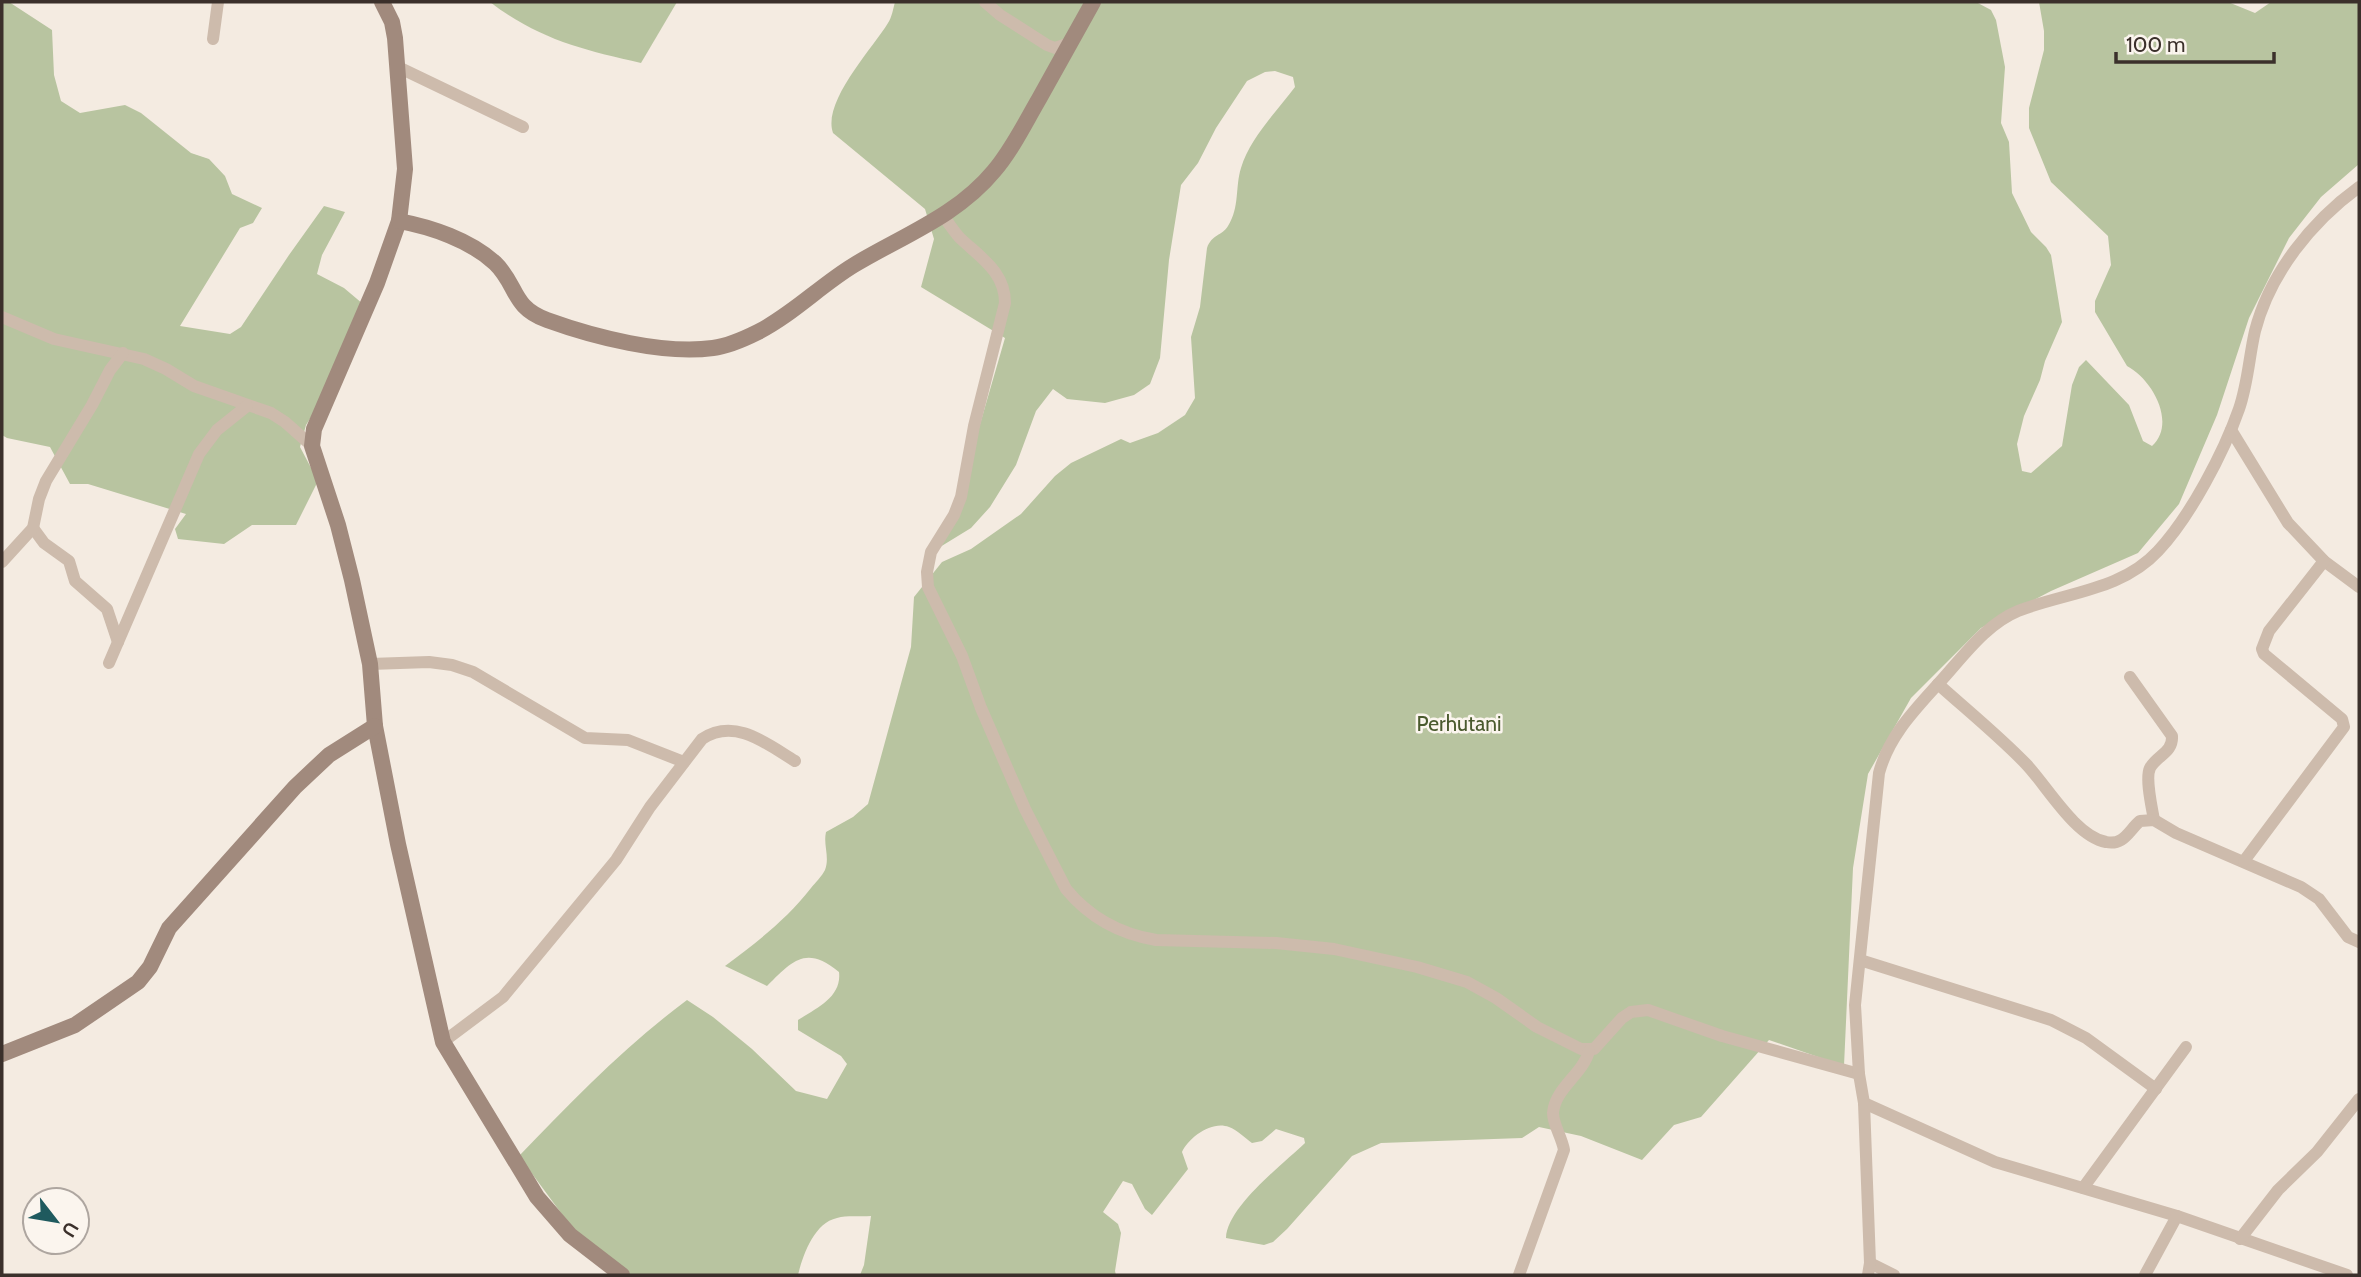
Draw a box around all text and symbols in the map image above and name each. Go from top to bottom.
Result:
scale bar [2116,21,2274,65]
text: 100 m [2126,32,2185,57]
park label: Perhutani [1417,711,1501,736]
north arrow [21,1186,91,1256]
text: U [57,1218,84,1241]

